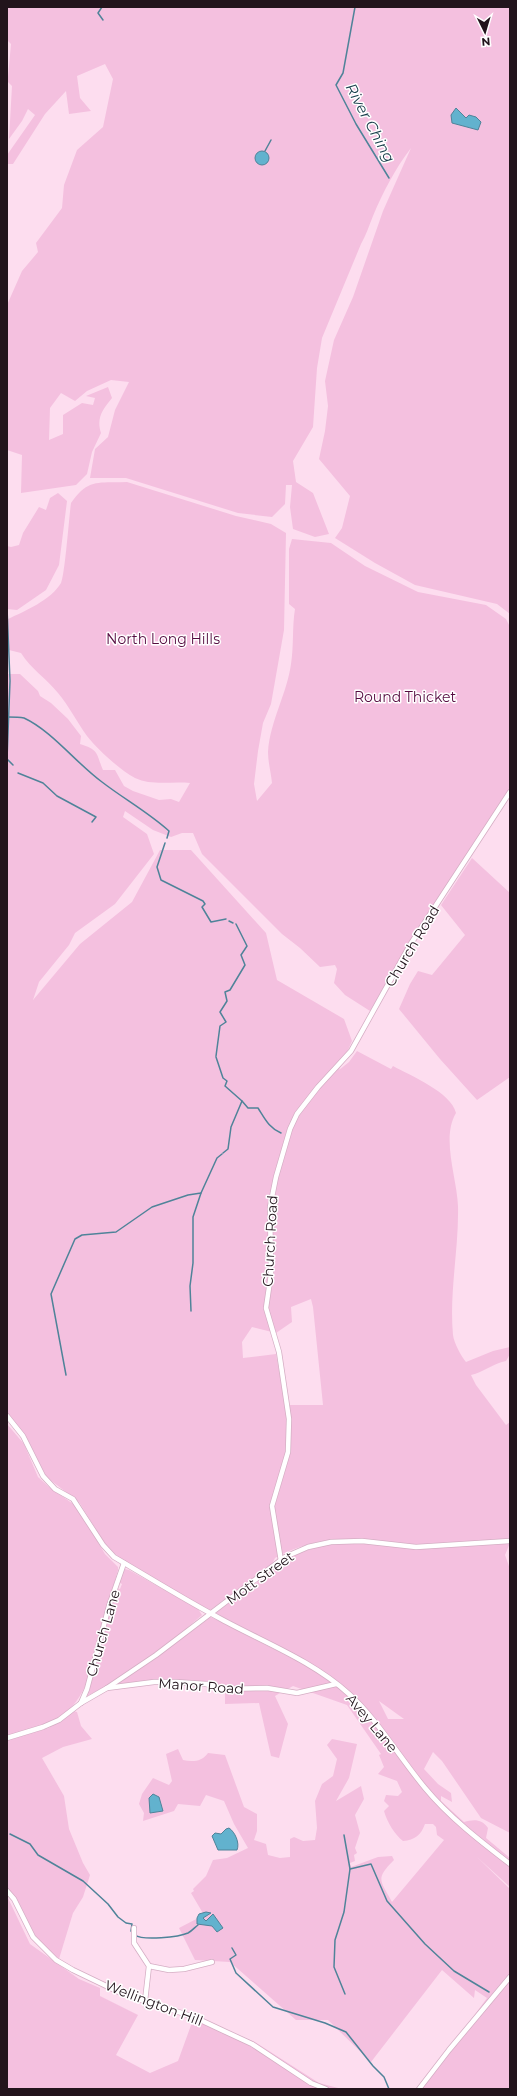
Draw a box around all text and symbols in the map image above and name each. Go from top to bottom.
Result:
north arrow [465,12,505,52]
text: N [481,35,491,49]
water label: River Ching [342,80,399,166]
park label: North Long Hills [106,630,220,648]
park label: Round Thicket [354,688,456,706]
street label: Church Road [381,902,443,990]
street label: Church Road [259,1195,281,1287]
street label: Mott Street [223,1547,298,1609]
street label: Church Lane [82,1587,124,1679]
street label: Manor Road [158,1674,244,1698]
street label: Avey Lane [342,1690,402,1756]
street label: Wellington Hill [102,1976,206,2030]

